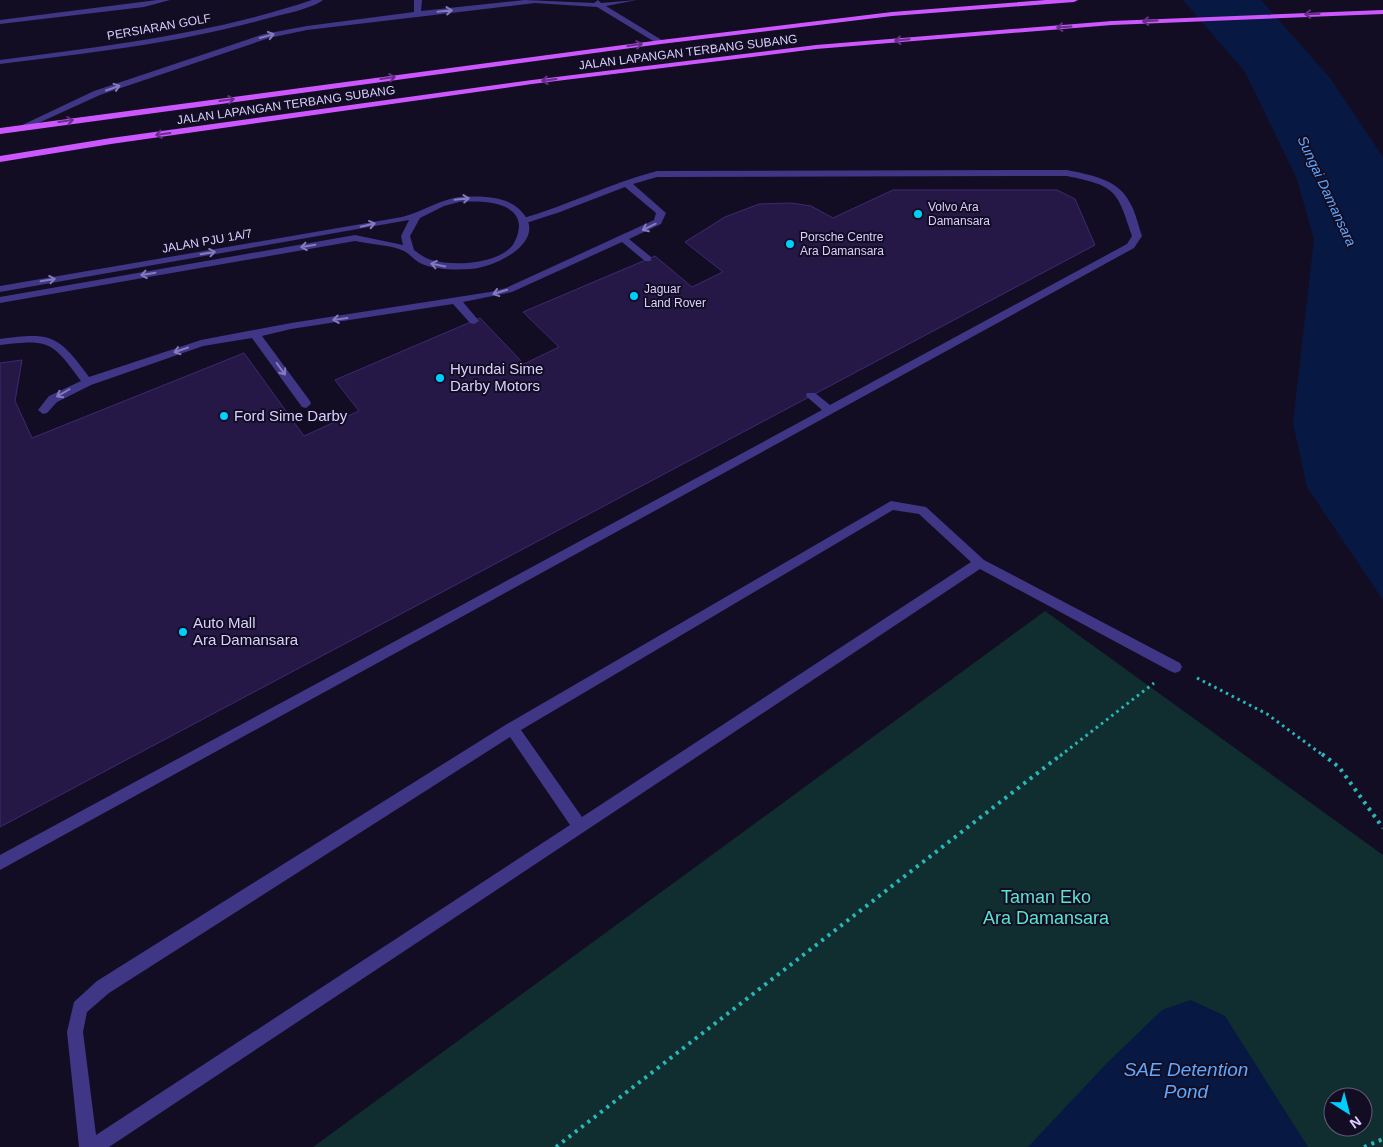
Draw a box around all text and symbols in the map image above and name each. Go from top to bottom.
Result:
one-way arrow [436,6,452,16]
one-way arrow [1304,9,1320,18]
street label: PERSIARAN GOLF [106,11,212,43]
one-way arrow [1142,17,1158,26]
one-way arrow [1056,22,1072,31]
one-way arrow [258,31,274,41]
street label: JALAN LAPANGAN TERBANG SUBANG [578,32,798,72]
one-way arrow [894,35,910,44]
one-way arrow [627,40,643,50]
one-way arrow [379,73,395,83]
one-way arrow [541,75,557,85]
one-way arrow [104,83,120,92]
street label: JALAN LAPANGAN TERBANG SUBANG [176,83,396,127]
one-way arrow [218,94,234,104]
one-way arrow [57,116,73,126]
one-way arrow [155,129,171,139]
water label: Sungai Damansara [1294,133,1360,249]
one-way arrow [454,194,470,204]
place label: Volvo Ara Damansara [928,200,990,228]
marker: Volvo Ara Damansara [912,208,924,220]
one-way arrow [360,220,376,229]
one-way arrow [642,223,657,232]
street label: JALAN PJU 1A/7 [161,226,254,256]
place label: Porsche Centre Ara Damansara [800,230,884,258]
marker: Porsche Centre Ara Damansara [784,238,796,250]
one-way arrow [300,242,316,252]
one-way arrow [200,248,216,258]
one-way arrow [431,260,447,270]
one-way arrow [140,269,156,279]
one-way arrow [40,275,56,285]
place label: Jaguar Land Rover [644,282,706,310]
one-way arrow [493,288,509,298]
marker: Jaguar Land Rover [628,290,640,302]
one-way arrow [332,314,348,324]
one-way arrow [174,346,189,355]
place label: Hyundai Sime Darby Motors [450,360,543,394]
one-way arrow [276,362,286,376]
marker: Hyundai Sime Darby Motors [434,372,446,384]
one-way arrow [56,388,70,398]
place label: Ford Sime Darby [234,407,348,424]
marker: Ford Sime Darby [218,410,230,422]
place label: Auto Mall Ara Damansara [193,614,299,648]
marker: Auto Mall Ara Damansara [177,626,189,638]
park label: Taman Eko Ara Damansara [983,887,1110,928]
water label: SAE Detention Pond [1124,1059,1248,1102]
north arrow [1323,1087,1373,1137]
text: N [1347,1113,1364,1132]

